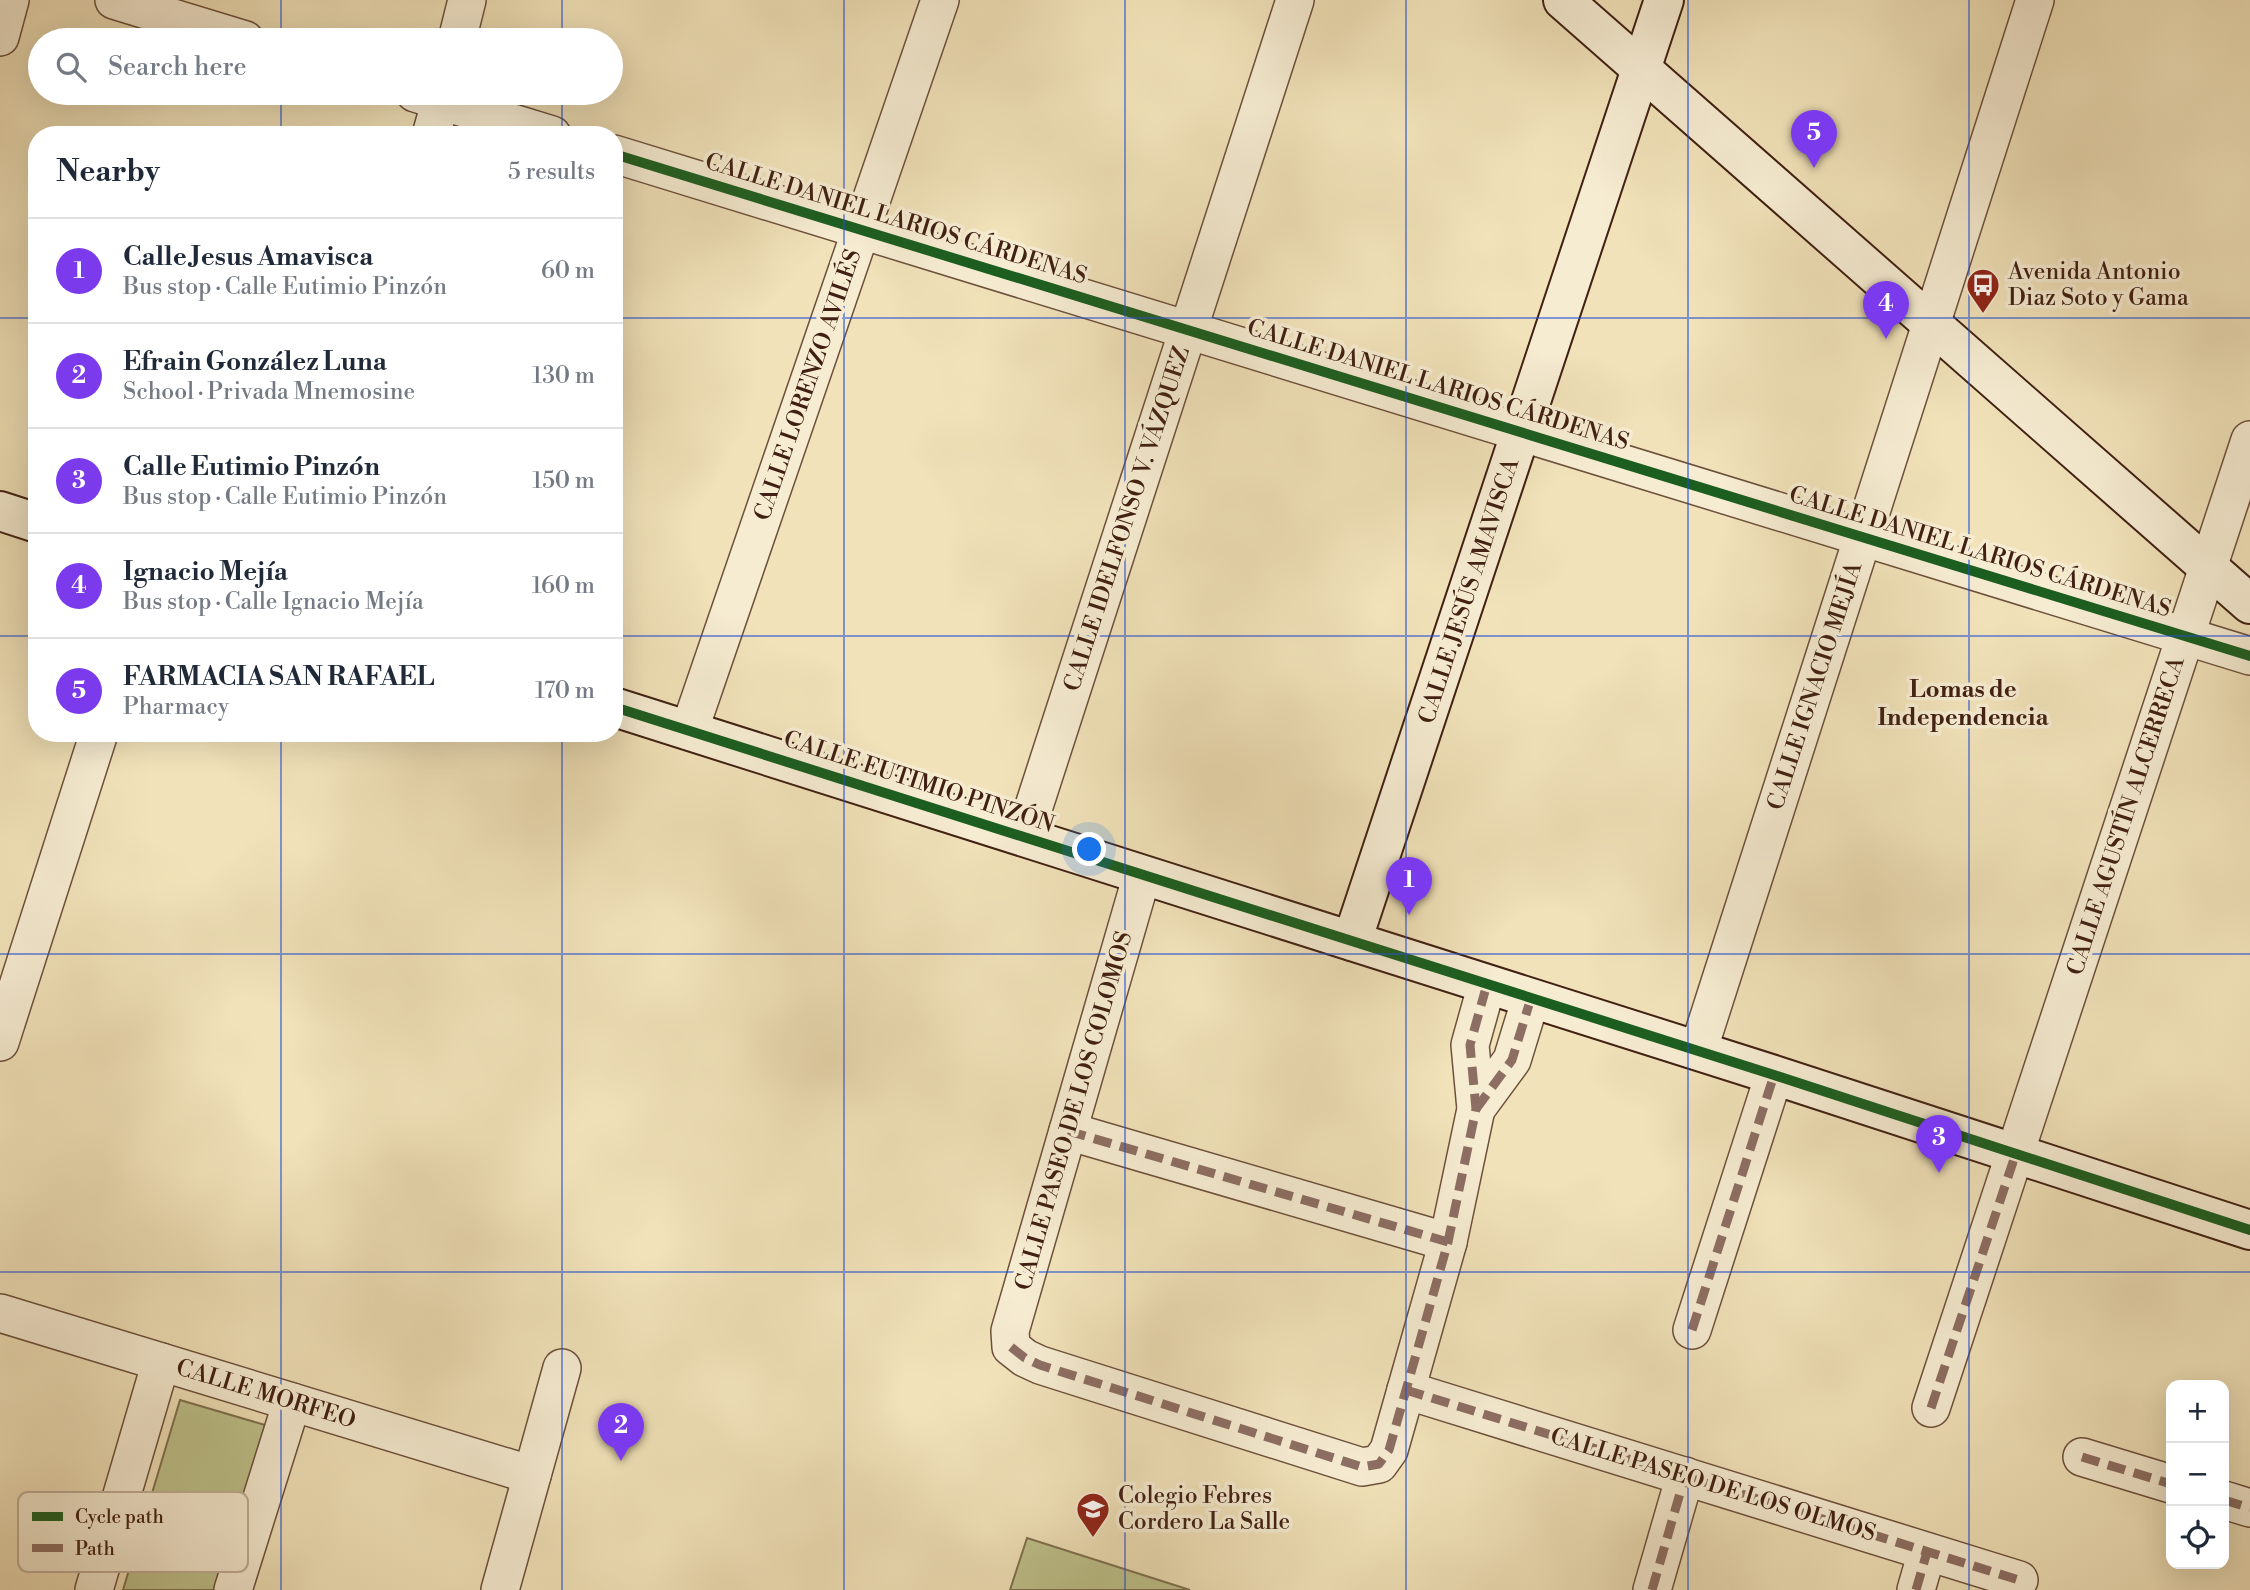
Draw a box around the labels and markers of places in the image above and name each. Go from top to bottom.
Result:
pin: 5 [1791,110,1837,168]
place label: Avenida Antonio Diaz Soto y Gama [2007,258,2189,312]
bus stop icon: Avenida Antonio Diaz Soto y Gama [1964,266,2002,315]
pin: 4 [1863,281,1909,339]
pin: 1 [1386,857,1432,915]
pin: 3 [1916,1115,1962,1173]
pin: 2 [598,1403,644,1461]
place label: Colegio Febres Cordero La Salle [1118,1482,1290,1536]
school or university icon: Colegio Febres Cordero La Salle [1074,1490,1112,1539]

